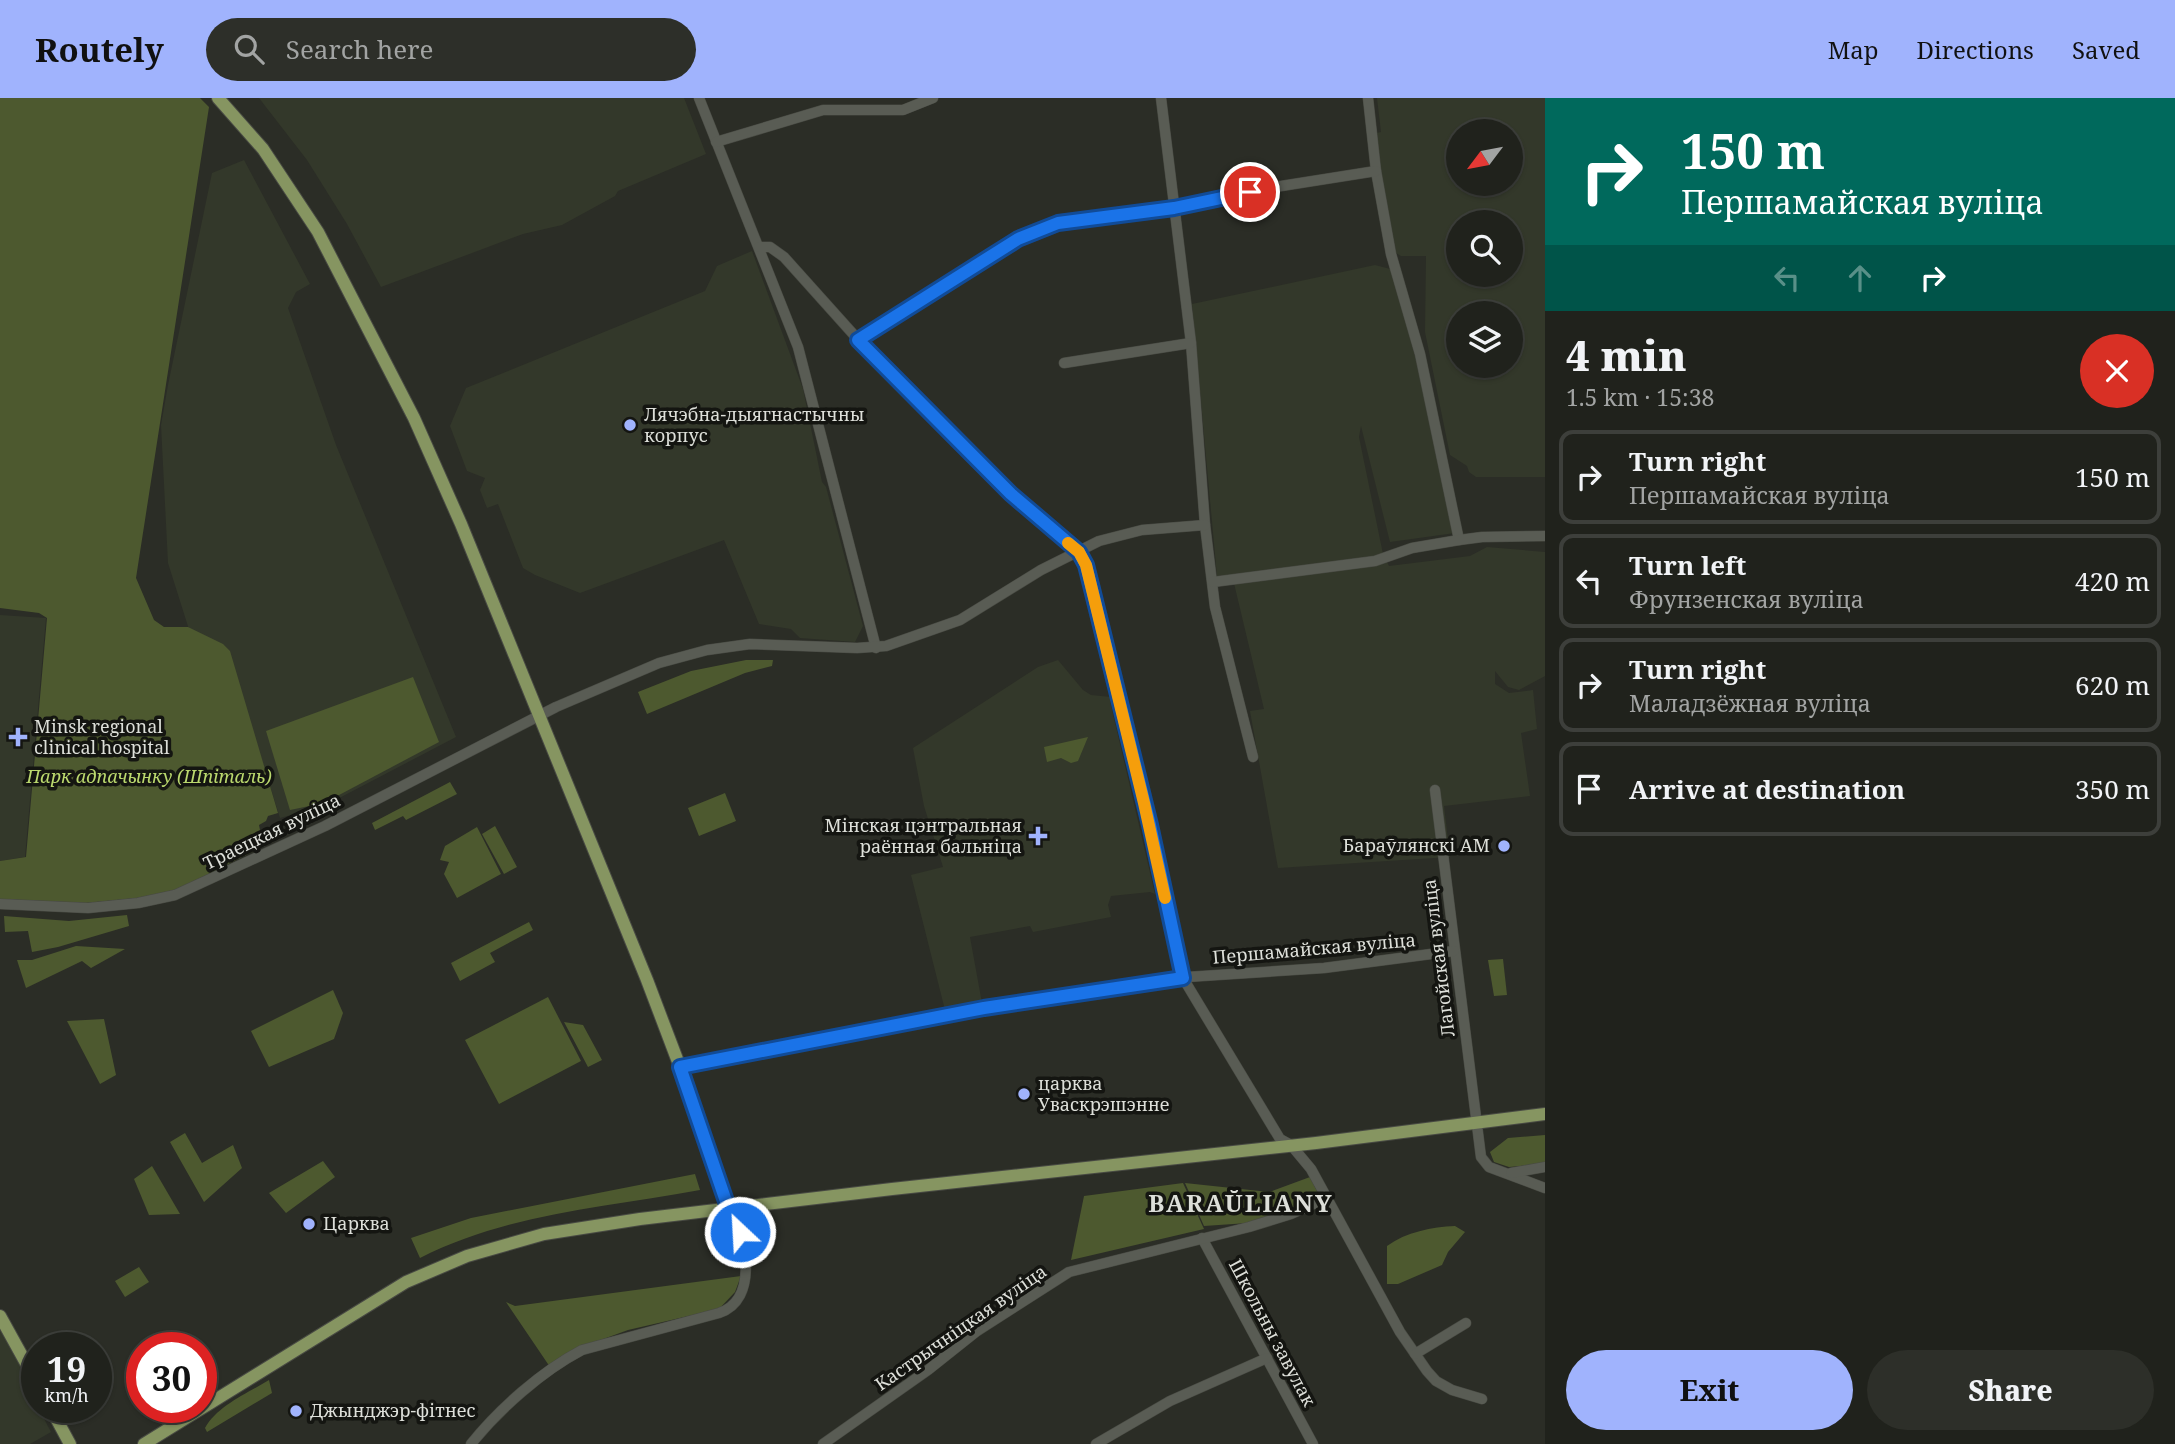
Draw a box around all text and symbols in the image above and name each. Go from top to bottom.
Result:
search box [206,18,696,81]
text: Routely [35,27,164,72]
icon: search [230,30,268,68]
text: Search here [286,31,433,67]
text: Map [1828,33,1879,66]
text: Directions [1917,33,2034,66]
text: Saved [2072,33,2140,66]
text: 150 m [1681,117,1825,183]
north arrow [1446,119,1522,196]
map controls [1446,119,1523,378]
icon: right [1566,126,1657,217]
pin [1220,162,1280,222]
icon: arrive [1231,173,1269,211]
text: Першамайская вуліца [1681,180,2044,223]
button: search [1446,210,1523,287]
icon: left [1768,259,1806,297]
icon: ahead [1841,259,1879,297]
icon: right [1914,259,1952,297]
button: layers [1446,301,1523,378]
text: 4 min [1566,326,1687,383]
button: close [2080,334,2154,408]
text: 1.5 km · 15:38 [1566,381,1714,413]
place label: Лячэбна-дыягнастычны корпус [644,402,865,447]
marker: Лячэбна-дыягнастычны корпус [622,417,638,433]
text: Turn right [1629,443,1766,479]
icon: right [1570,458,1608,496]
text: 150 m [2075,459,2150,495]
text: Першамайская вуліца [1629,479,1890,511]
text: Turn left [1629,547,1746,583]
icon: left [1570,562,1608,600]
text: 420 m [2075,563,2150,599]
text: Фрунзенская вуліца [1629,583,1864,615]
text: Turn right [1629,651,1766,687]
icon: right [1570,666,1608,704]
text: 620 m [2075,667,2150,703]
text: Маладзёжная вуліца [1629,687,1871,719]
place label: Minsk regional clinical hospital [34,714,170,759]
marker: Minsk regional clinical hospital [8,727,28,747]
park label: Парк адпачынку (Шпіталь) [25,764,272,788]
icon: arrive [1570,770,1608,808]
text: Arrive at destination [1629,771,1905,807]
text: 350 m [2075,771,2150,807]
street label: Траецкая вуліца [199,787,344,875]
place label: Мінская цэнтральная раённая бальніца [824,813,1022,858]
marker: Мінская цэнтральная раённая бальніца [1028,826,1048,846]
place label: Бараўлянскі АМ [1343,833,1490,857]
marker: Бараўлянскі АМ [1496,838,1512,854]
street label: Лагойская вуліца [1416,878,1460,1038]
street label: Першамайская вуліца [1211,927,1417,969]
place label: царква Уваскрэшэнне [1038,1071,1169,1116]
marker: царква Уваскрэшэнне [1016,1086,1032,1102]
district label: BARAŬLIANY [1148,1186,1334,1219]
position arrow [703,1195,777,1269]
place label: Царква [323,1211,390,1235]
marker: Царква [301,1216,317,1232]
street label: Школьны завулак [1224,1255,1322,1411]
street label: Кастрычніцкая вуліца [870,1259,1051,1396]
speed limit sign: 30 [126,1332,217,1423]
text: 19 [47,1345,86,1392]
button: Exit [1566,1350,1853,1430]
button: Share [1867,1350,2154,1430]
text: km/h [44,1383,89,1407]
place label: Джынджэр-фітнес [310,1398,475,1422]
marker: Джынджэр-фітнес [288,1403,304,1419]

